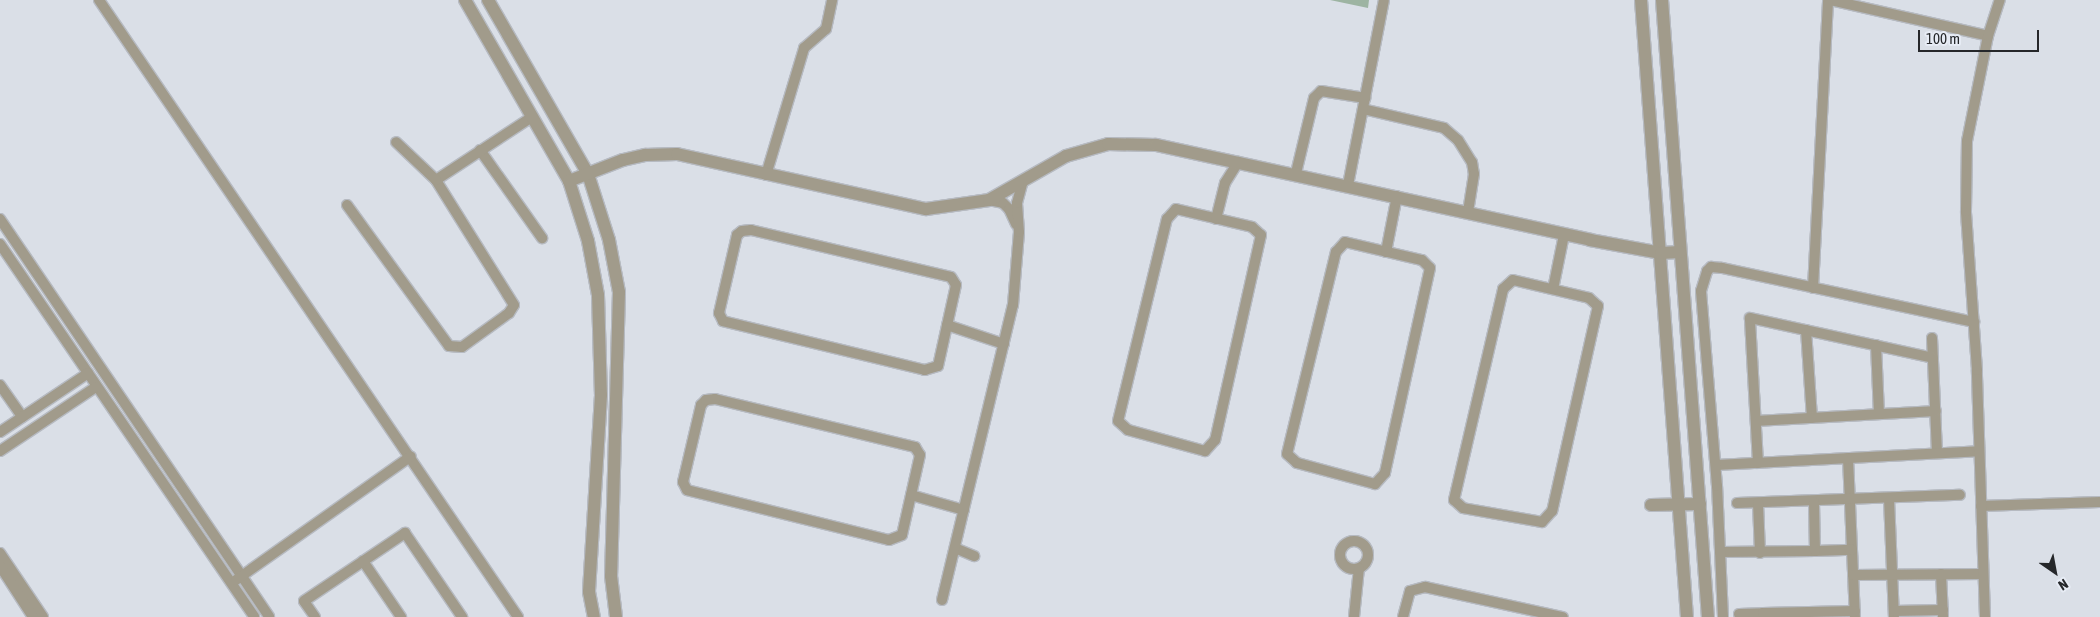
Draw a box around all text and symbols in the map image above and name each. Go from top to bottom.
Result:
scale bar [1920,20,2041,52]
text: 100 m [1926,30,1960,47]
north arrow [2030,547,2080,597]
text: N [2055,576,2071,594]

